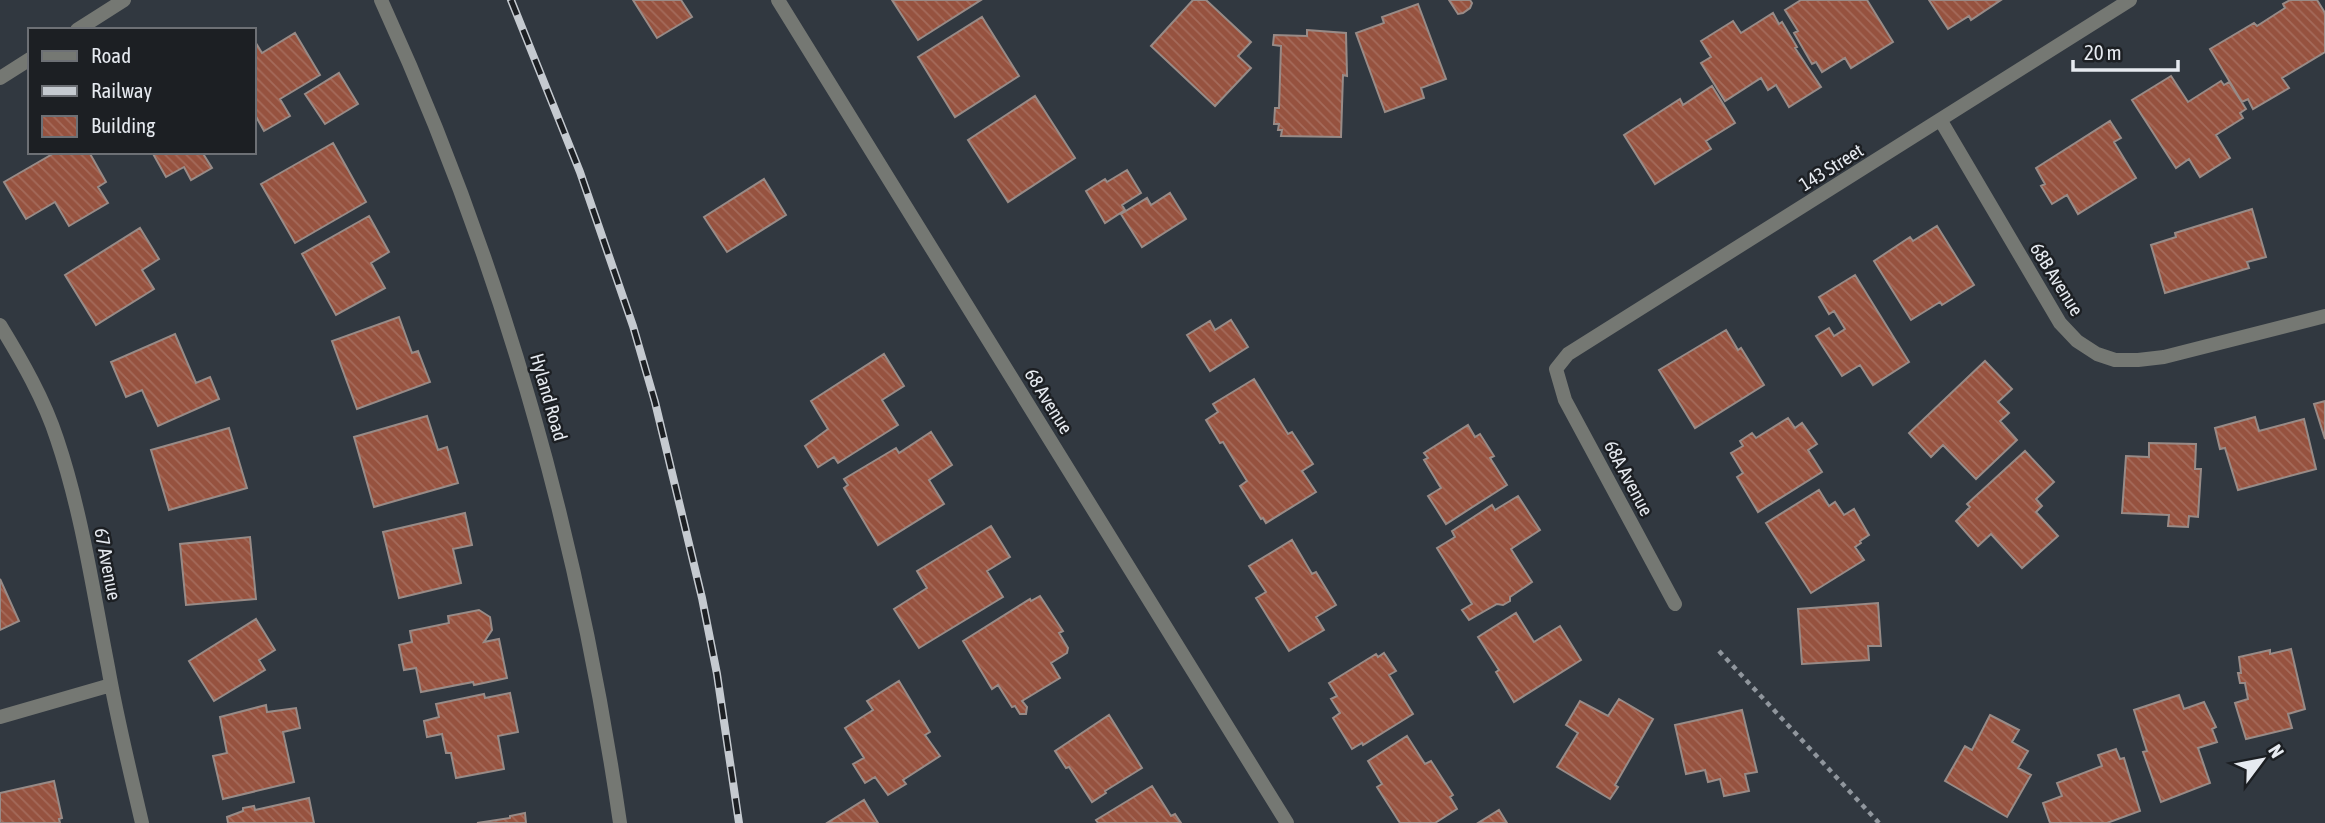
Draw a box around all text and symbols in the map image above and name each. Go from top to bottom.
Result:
legend [28,28,256,154]
scale bar [2073,28,2178,72]
text: 20 m [2084,40,2122,64]
text: Road [91,43,131,67]
text: Railway [91,78,153,102]
text: Building [91,113,155,137]
street label: 143 Street [1795,139,1867,195]
street label: 68B Avenue [2026,238,2088,320]
street label: Hyland Road [526,351,572,443]
street label: 68 Avenue [1020,364,1078,438]
street label: 68A Avenue [1600,436,1658,520]
street label: 67 Avenue [90,526,126,602]
north arrow [2227,725,2297,795]
text: N [2264,740,2289,762]

